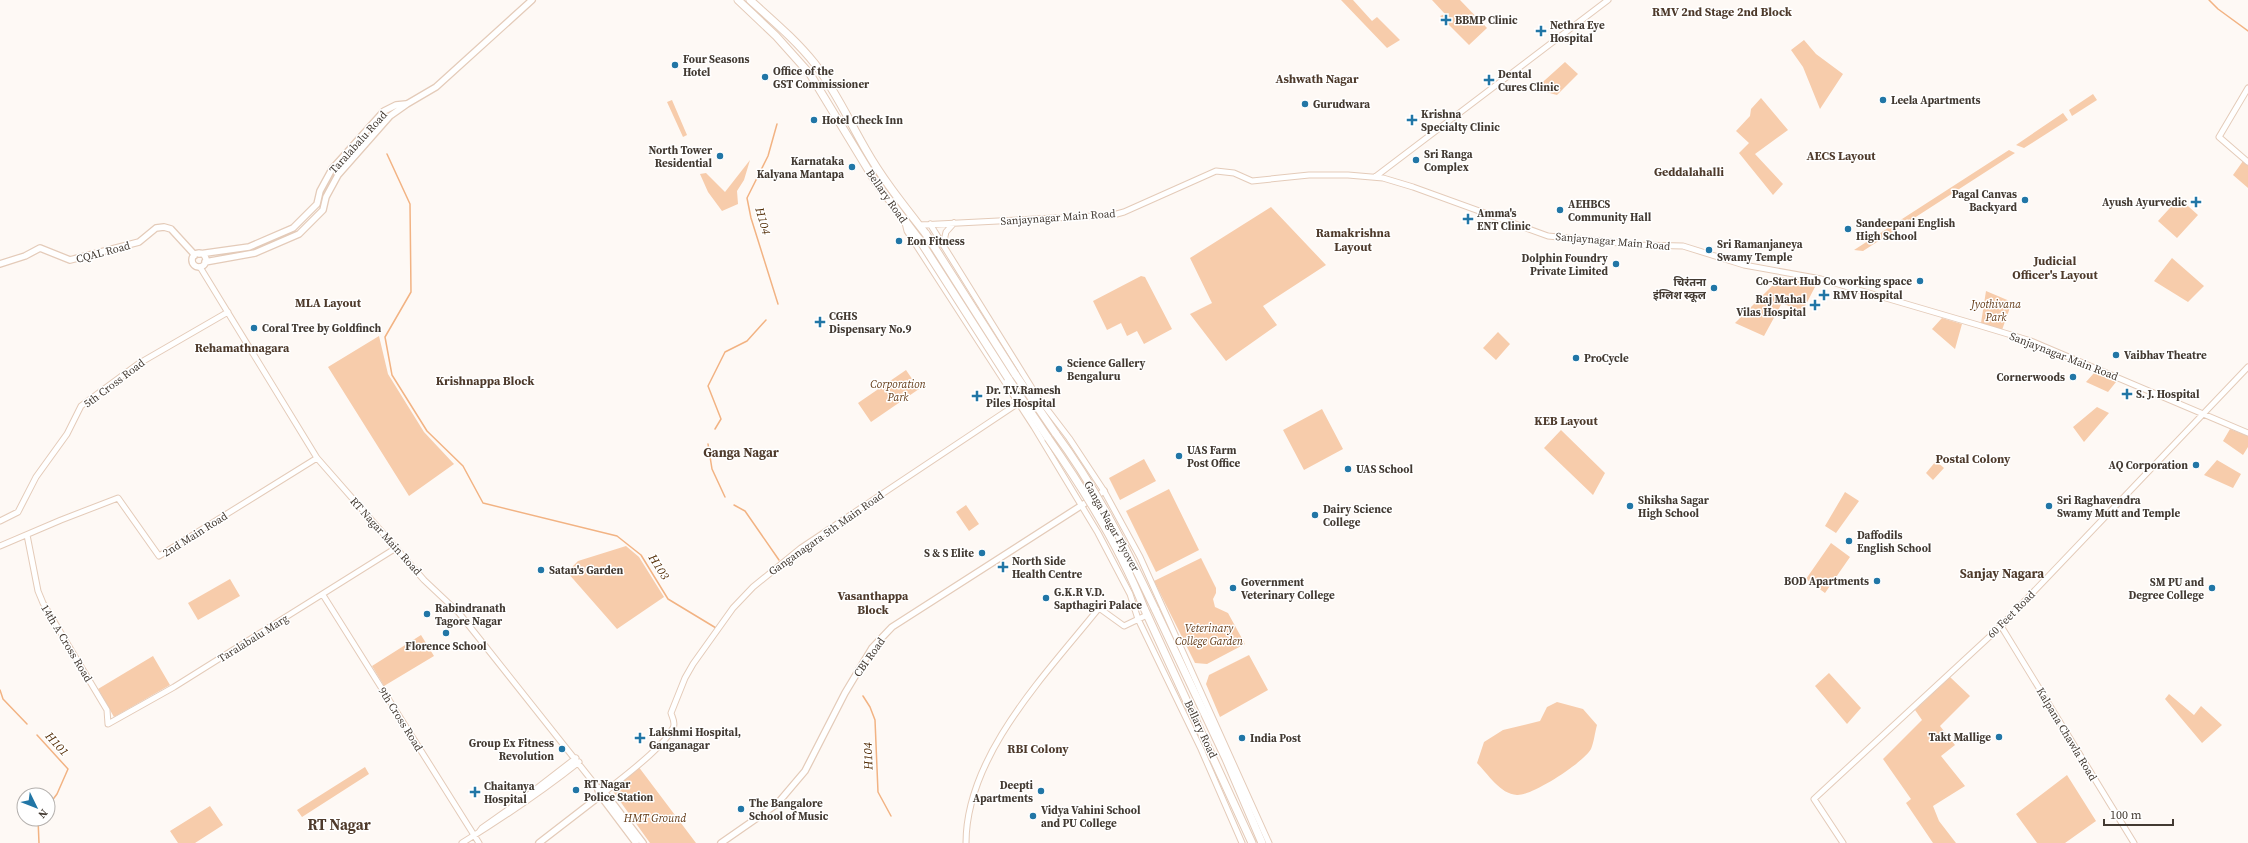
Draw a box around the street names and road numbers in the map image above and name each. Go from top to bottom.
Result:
street label: Taralabalu Road [326,107,391,177]
street label: Bellary Road [863,166,911,227]
street label: Sanjaynagar Main Road [1000,206,1117,229]
street label: Sanjaynagar Main Road [1555,229,1672,254]
street label: CQAL Road [74,238,133,267]
street label: Sanjaynagar Main Road [2007,329,2121,384]
street label: 5th Cross Road [81,355,148,411]
street label: Ganga Nagar Flyover [1080,478,1143,575]
street label: Ganganagara 5th Main Road [766,487,888,579]
street label: RT Nagar Main Road [347,494,425,579]
street label: 2nd Main Road [160,508,231,560]
street label: 60 Feet Road [1984,587,2039,641]
street label: 14th A Cross Road [37,602,96,686]
street label: Taralabalu Marg [215,611,292,666]
street label: CBI Road [850,634,889,680]
street label: 9th Cross Road [375,684,427,755]
street label: Kalpana Chawla Road [2033,685,2101,784]
street label: Bellary Road [1181,698,1221,761]

